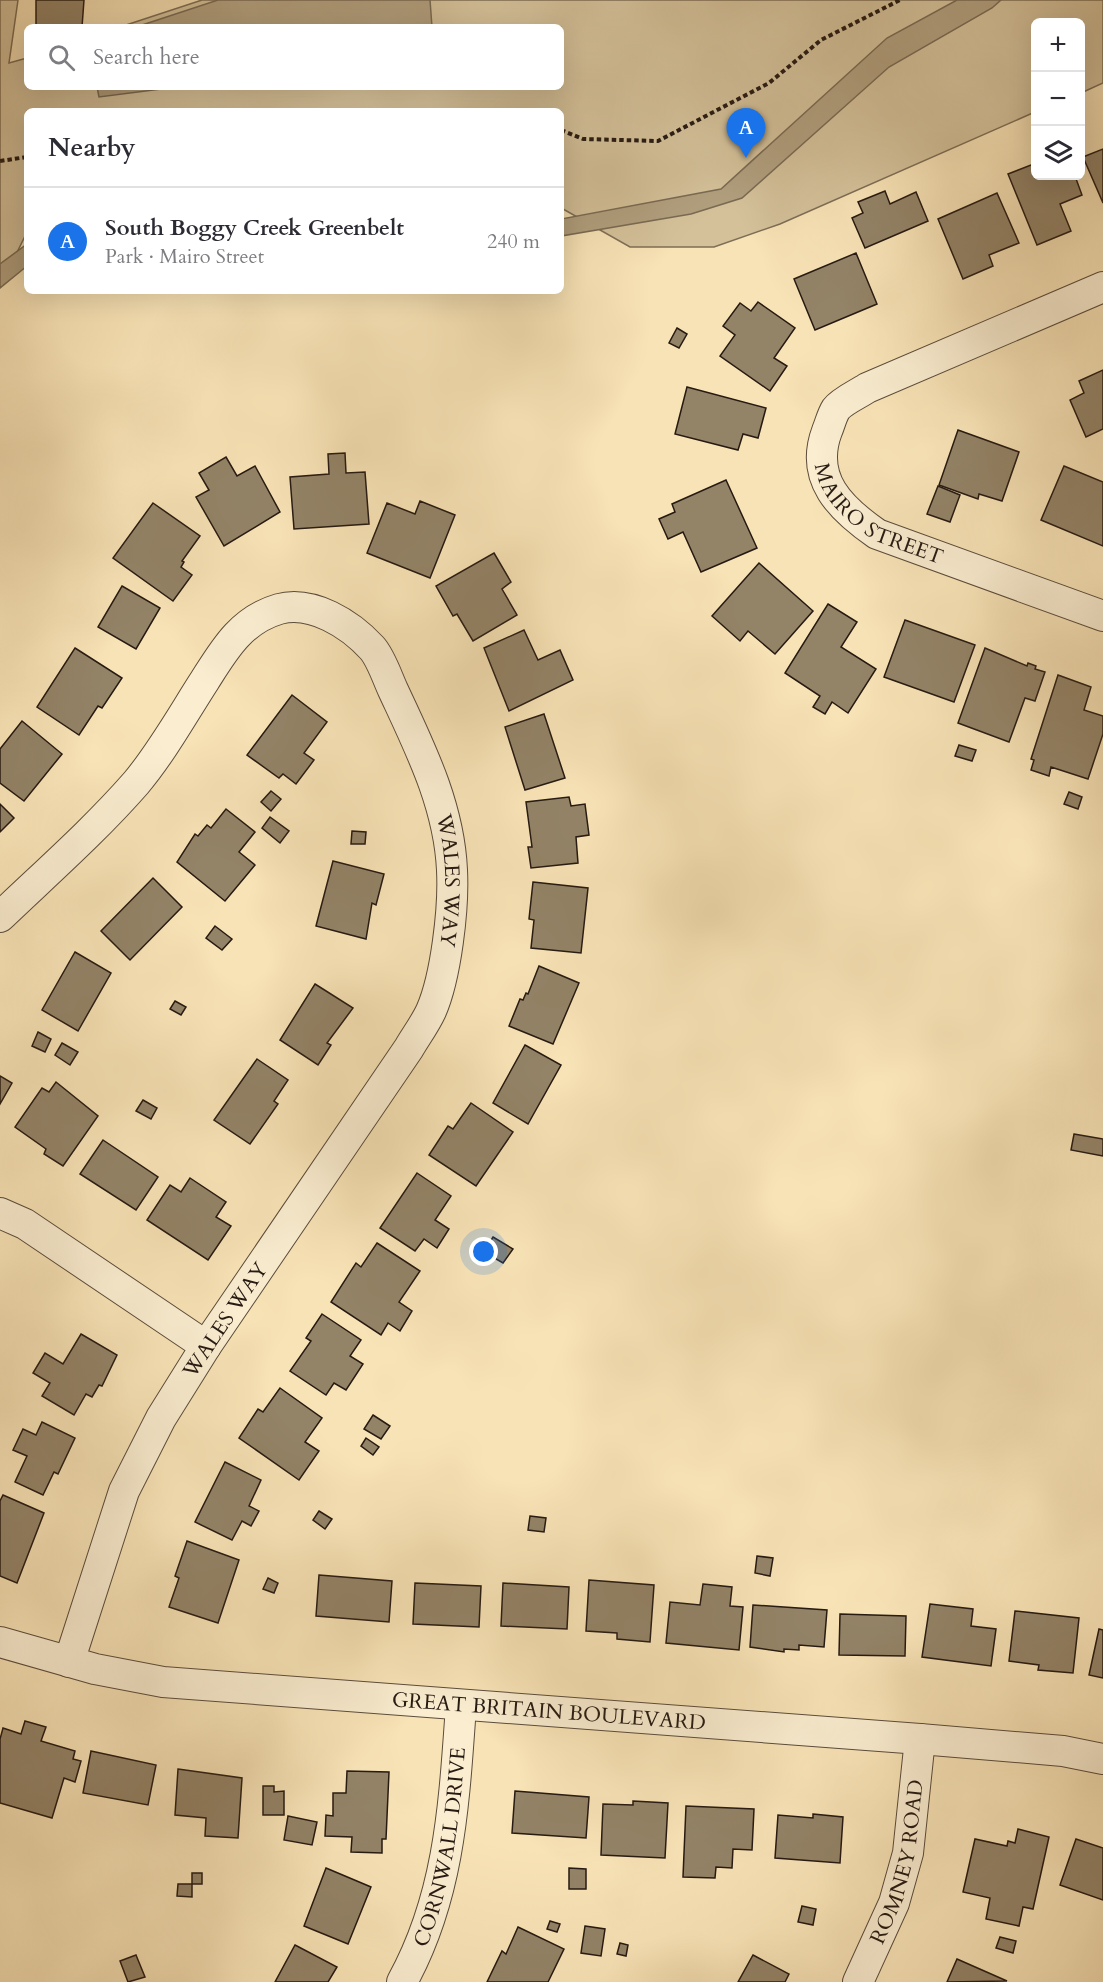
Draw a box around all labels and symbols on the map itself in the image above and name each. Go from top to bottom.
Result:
pin: A [726,108,766,158]
street label: MAIRO STREET [807,460,947,572]
street label: WALES WAY [429,810,466,949]
your location [469,1237,498,1266]
street label: WALES WAY [175,1256,275,1385]
street label: GREAT BRITAIN BOULEVARD [391,1685,707,1738]
street label: CORNWALL DRIVE [407,1746,473,1951]
street label: ROMNEY ROAD [863,1778,931,1949]

